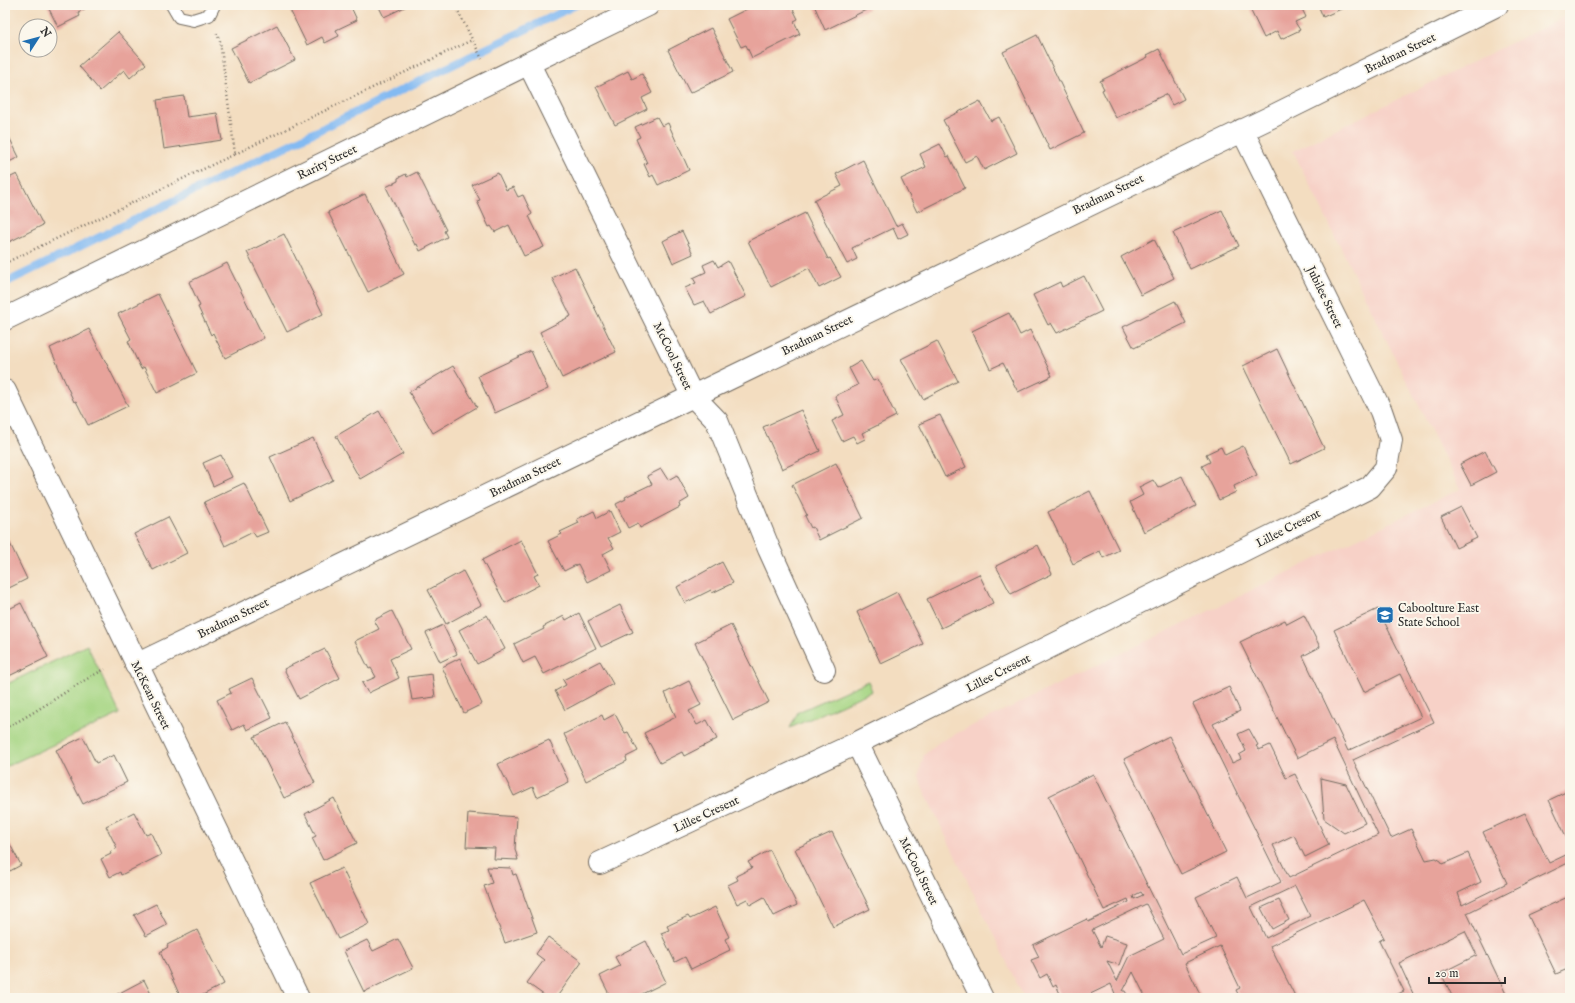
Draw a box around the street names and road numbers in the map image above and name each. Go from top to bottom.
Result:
street label: Bradman Street [1362,30,1438,77]
street label: Rarity Street [295,142,359,183]
street label: Bradman Street [1070,171,1146,218]
street label: Jubilee Street [1301,262,1346,331]
street label: Bradman Street [779,312,855,359]
street label: McCool Street [650,320,695,393]
street label: Bradman Street [487,454,563,501]
street label: Lillee Cresent [1253,506,1323,551]
street label: Bradman Street [195,595,271,642]
street label: Lillee Cresent [963,651,1033,696]
street label: McKean Street [127,658,174,732]
street label: Lillee Cresent [671,793,741,836]
street label: McCool Street [896,835,941,908]

